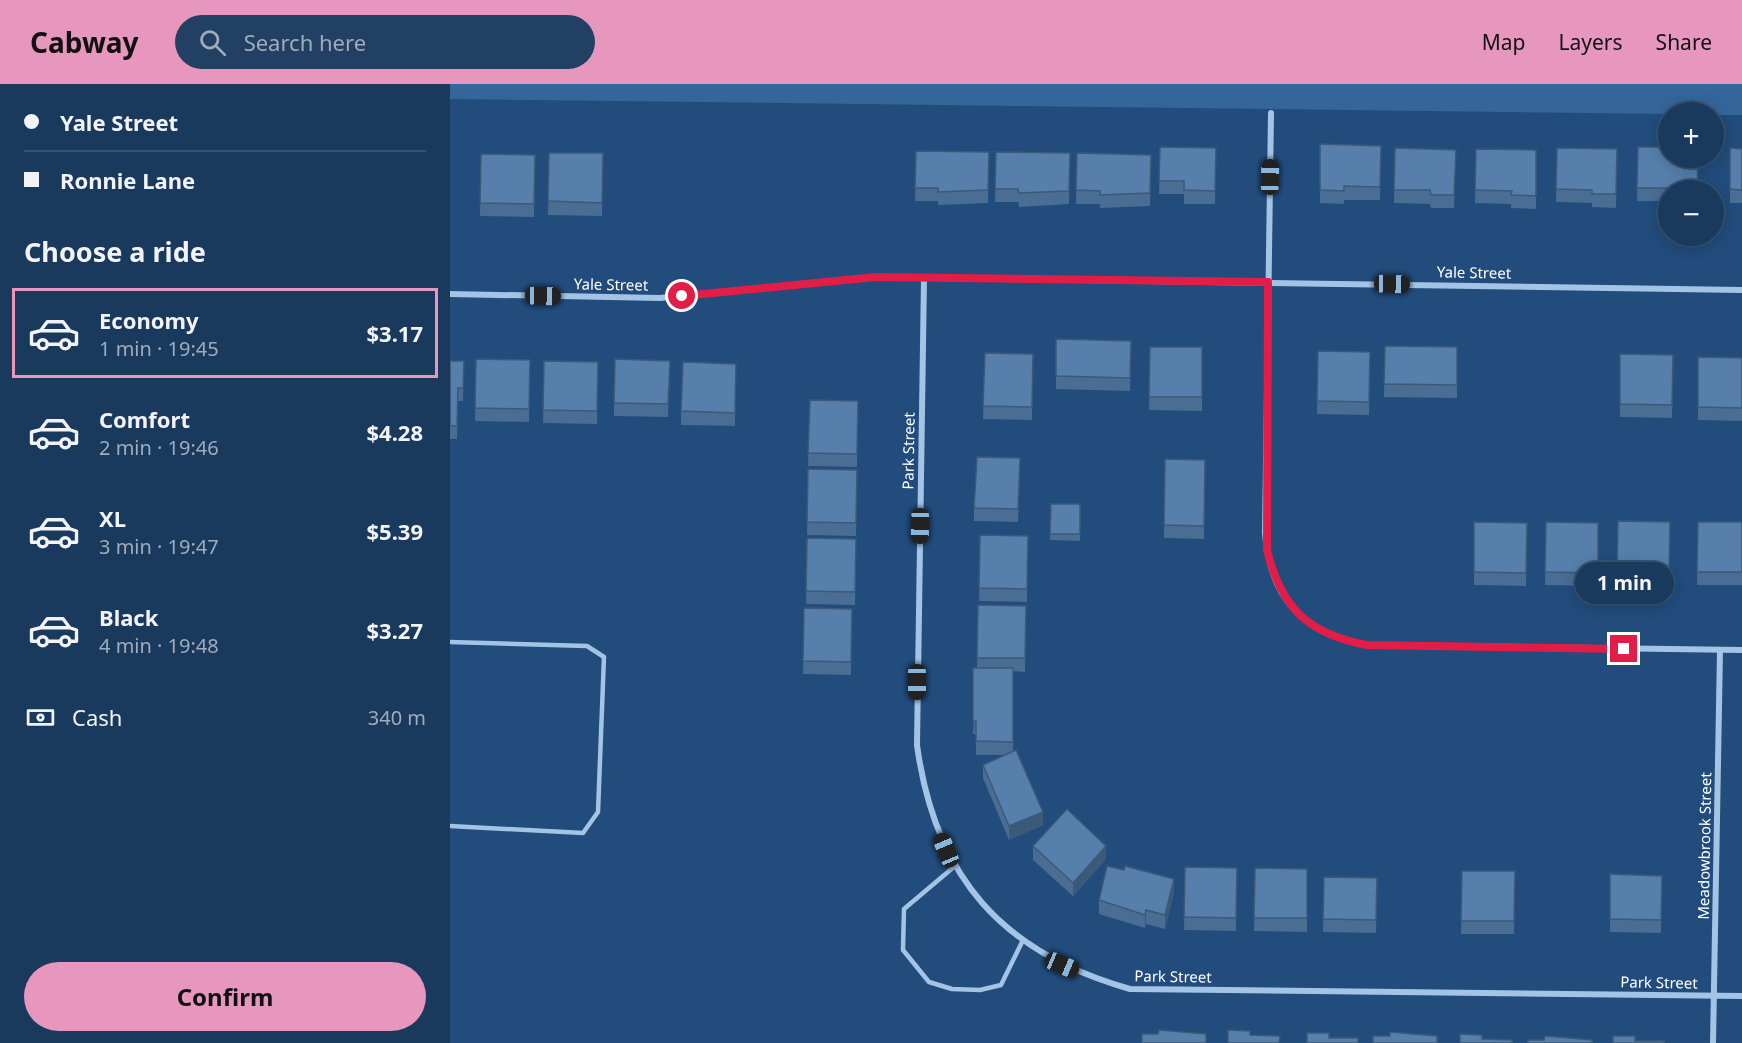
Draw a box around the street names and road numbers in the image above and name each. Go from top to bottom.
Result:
street label: Yale Street [1437,261,1512,283]
street label: Yale Street [574,273,649,295]
street label: Park Street [897,411,919,490]
street label: Meadowbrook Street [1693,772,1715,920]
street label: Park Street [1134,965,1213,987]
street label: Park Street [1620,971,1699,993]

